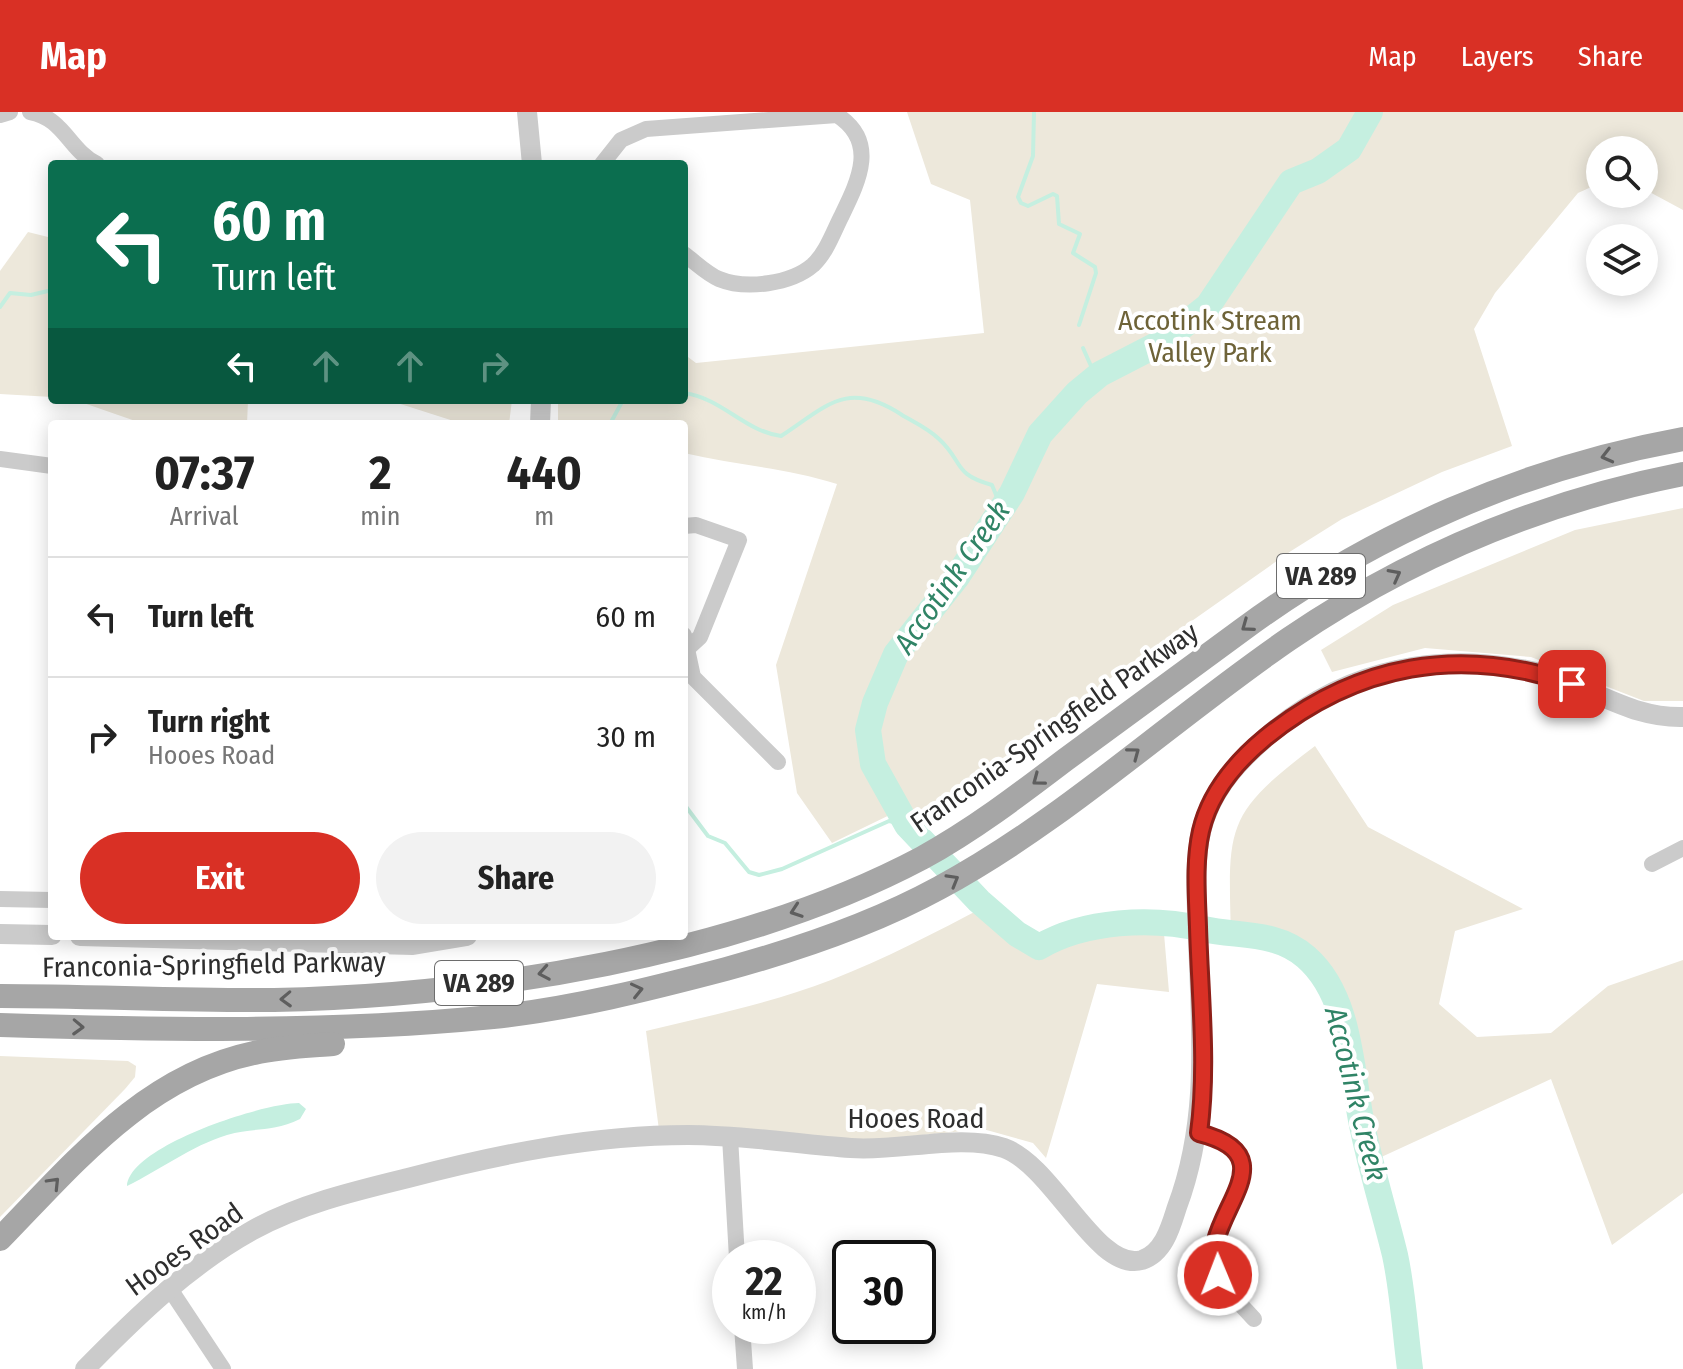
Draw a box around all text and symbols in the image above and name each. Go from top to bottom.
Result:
text: Map [40,33,107,79]
text: Map [1368,40,1417,73]
text: Layers [1461,40,1534,73]
text: Share [1578,40,1643,73]
map controls [1586,136,1658,296]
button: search [1586,136,1658,208]
text: 60 m [212,188,326,255]
icon: left [80,192,184,296]
button: layers [1586,224,1658,296]
text: Turn left [212,256,336,300]
park label: Accotink Stream Valley Park [1118,304,1302,369]
icon: left [220,344,264,388]
icon: ahead [304,344,348,388]
icon: ahead [388,344,432,388]
icon: right [472,344,516,388]
text: 07:37 [154,444,254,502]
text: 2 [369,444,392,502]
text: 440 [506,444,582,502]
one-way arrow [1600,446,1614,463]
water label: Accotink Creek [886,494,1018,661]
text: Arrival [170,501,239,532]
text: min [360,501,401,532]
text: m [534,501,554,532]
road number: VA 289 [1277,554,1365,598]
one-way arrow [1387,570,1401,585]
icon: left [80,595,124,639]
text: Turn left [148,599,254,635]
text: 60 m [595,599,656,635]
street label: Franconia-Springfield Parkway [904,615,1205,839]
one-way arrow [1242,616,1256,630]
pin [1538,650,1606,718]
icon: arrive [1550,662,1594,706]
text: Turn right [148,704,270,740]
icon: right [80,715,124,759]
text: 30 m [597,719,656,755]
text: Hooes Road [148,740,275,771]
one-way arrow [1126,748,1140,763]
one-way arrow [1033,771,1047,785]
button: Exit [80,832,360,924]
button: Share [376,832,656,924]
one-way arrow [944,874,959,890]
one-way arrow [790,901,804,918]
street label: Franconia-Springfield Parkway [42,945,387,984]
road number: VA 289 [435,961,523,1005]
one-way arrow [537,964,551,981]
one-way arrow [629,983,643,1000]
one-way arrow [279,991,292,1008]
water label: Accotink Creek [1317,1002,1395,1185]
one-way arrow [72,1019,85,1036]
street label: Hooes Road [848,1102,984,1135]
one-way arrow [45,1178,60,1192]
street label: Hooes Road [119,1196,249,1303]
position arrow [1176,1233,1260,1317]
speed limit sign: 30 [832,1240,936,1344]
text: 22 [745,1258,783,1306]
text: km/h [742,1300,786,1324]

